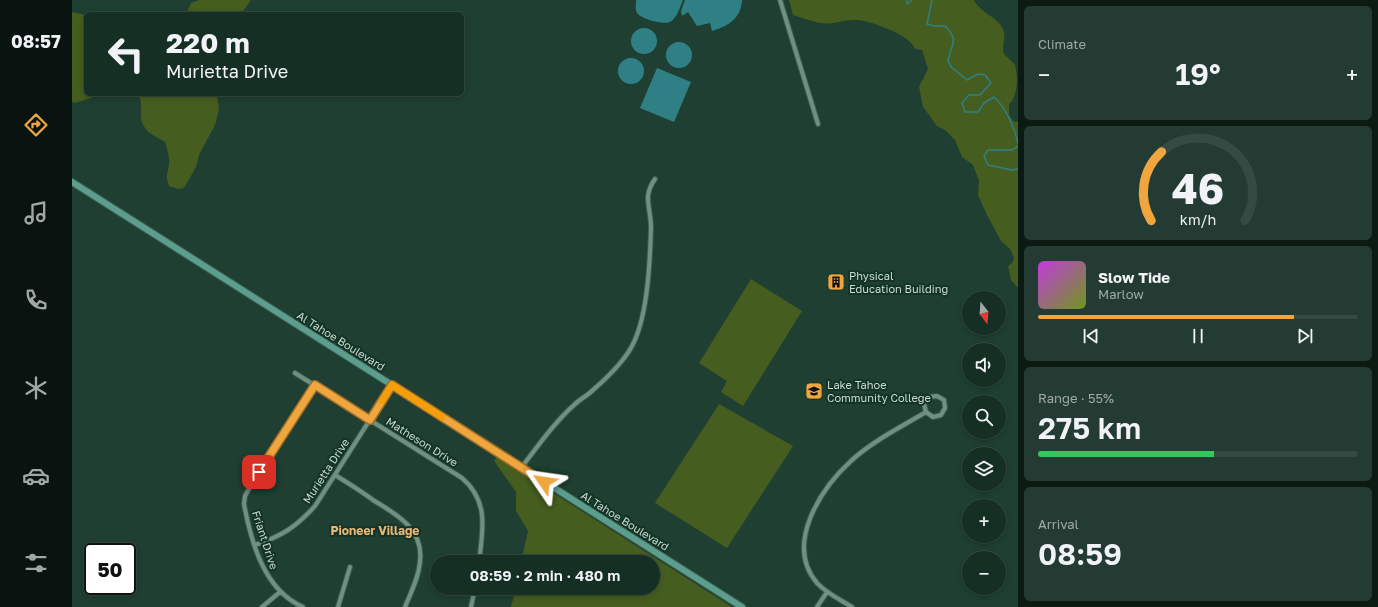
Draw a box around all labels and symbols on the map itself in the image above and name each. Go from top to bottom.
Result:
place label: Physical Education Building [849,269,948,295]
building icon: Physical Education Building [826,272,846,292]
north arrow [962,291,1006,335]
street label: Al Tahoe Boulevard [295,308,388,373]
place label: Lake Tahoe Community College [827,378,931,404]
school or university icon: Lake Tahoe Community College [804,381,824,401]
street label: Matheson Drive [384,414,461,469]
street label: Murietta Drive [300,436,351,506]
pin [242,455,276,489]
position arrow [523,461,565,503]
street label: Al Tahoe Boulevard [579,488,672,553]
street label: Friant Drive [250,509,281,571]
district label: Pioneer Village [331,523,419,538]
speed limit sign: 50 [84,543,136,595]

